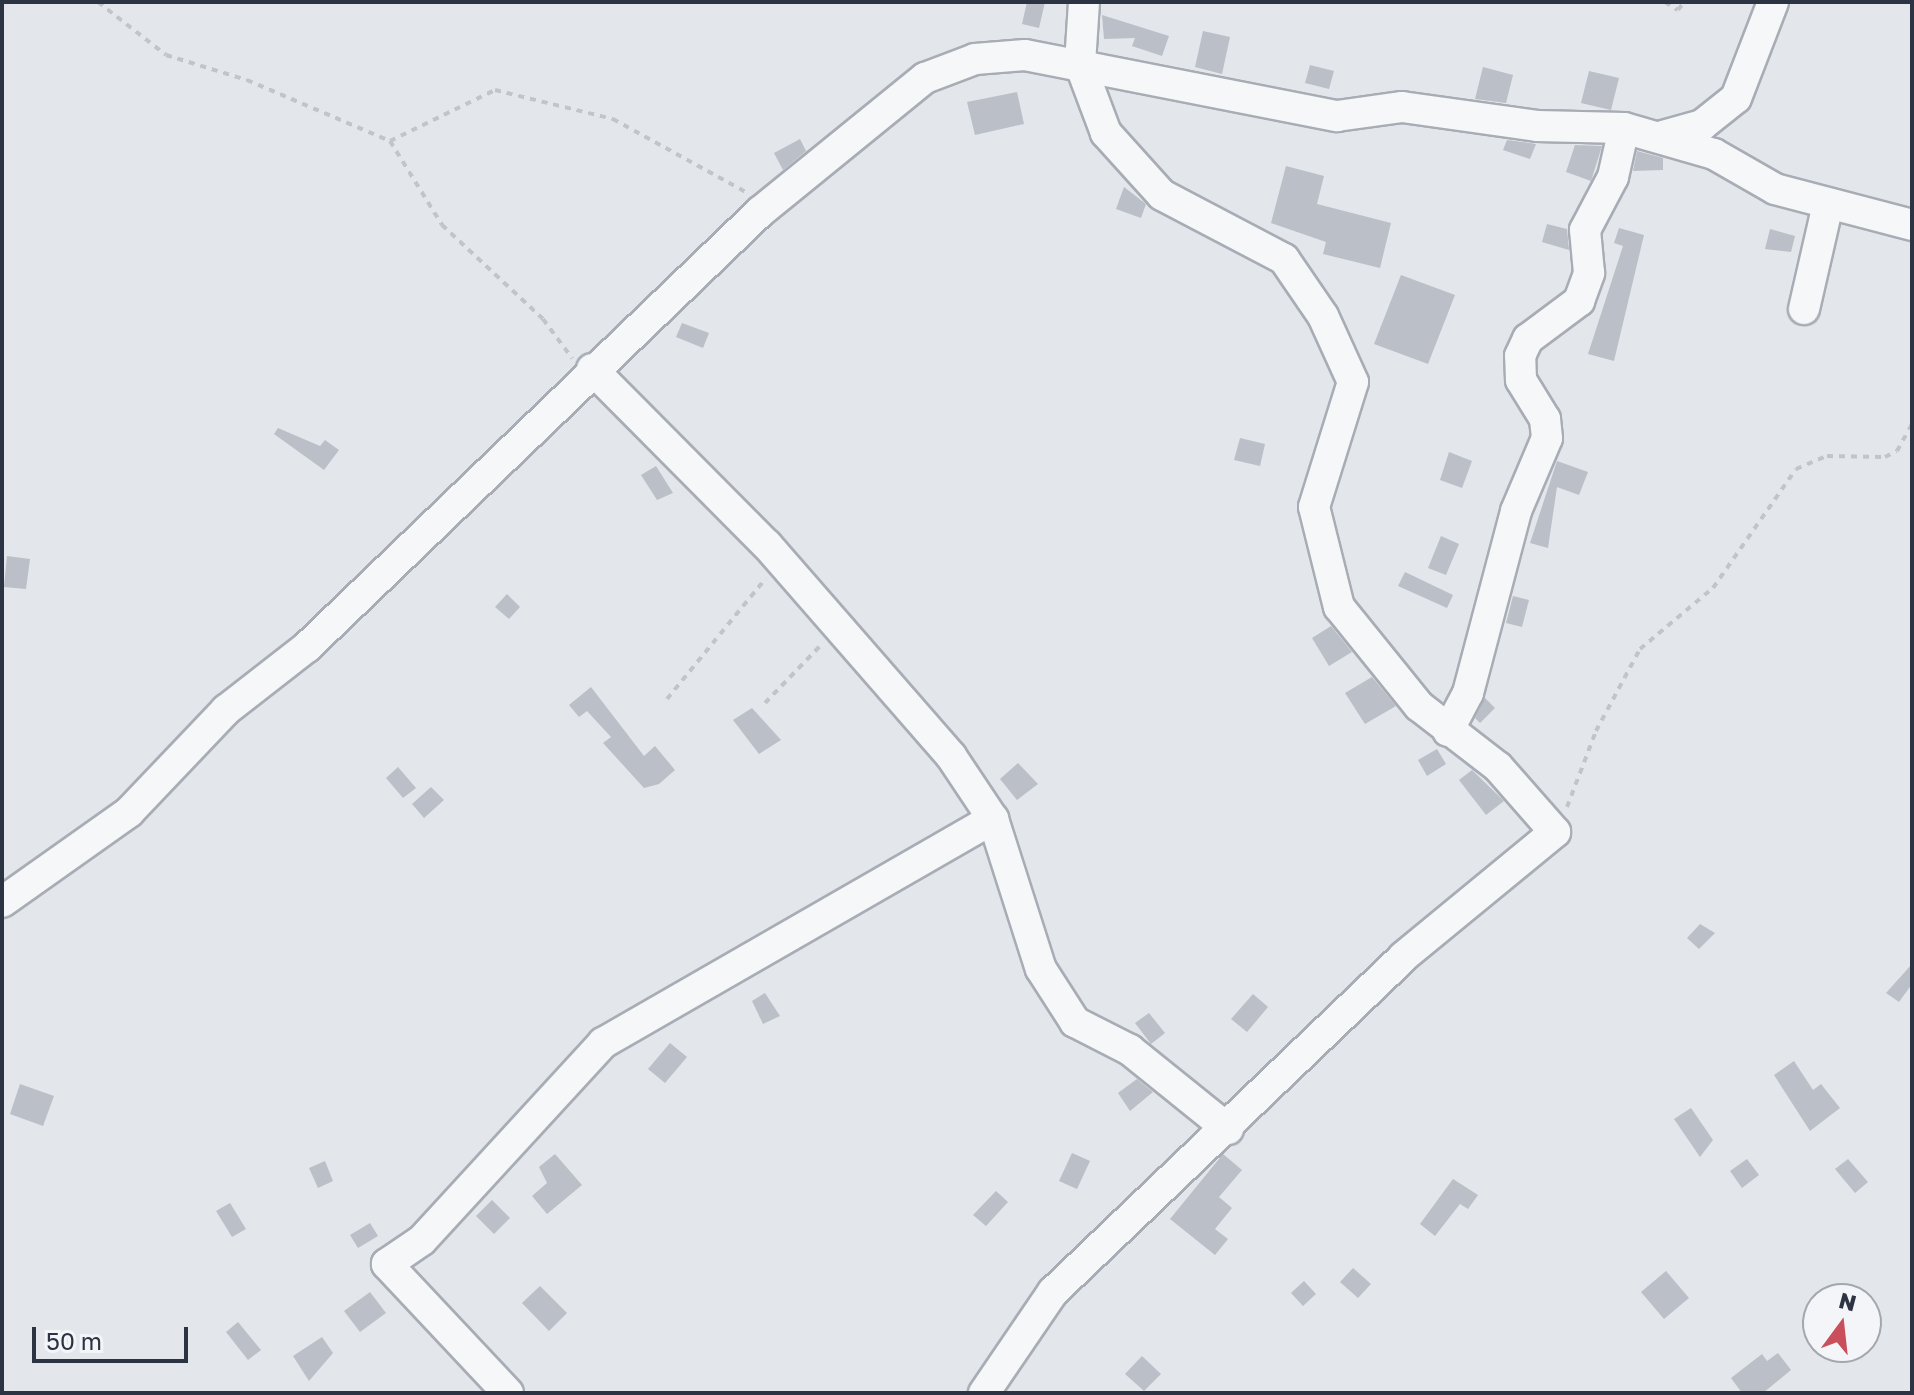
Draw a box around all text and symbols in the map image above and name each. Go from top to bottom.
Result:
north arrow [1802,1283,1882,1363]
text: N [1836,1286,1859,1316]
scale bar [36,1311,192,1361]
text: 50 m [46,1326,102,1355]

